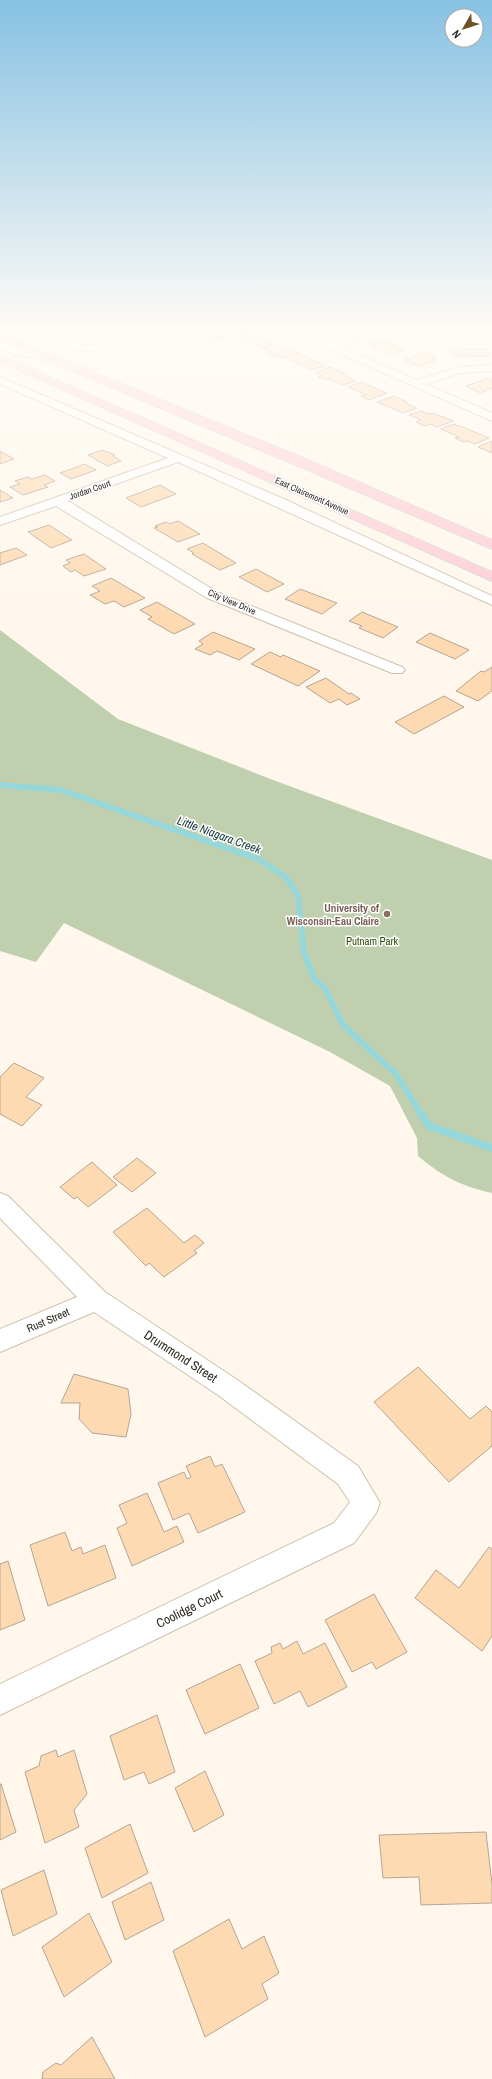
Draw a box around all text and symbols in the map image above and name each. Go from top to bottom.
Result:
north arrow [444,8,484,48]
text: N [449,27,464,41]
street label: East Clairemont Avenue [273,474,351,518]
street label: Jordan Court [68,477,112,503]
street label: City View Drive [206,586,258,618]
water label: Little Niagara Creek [175,812,264,858]
place label: University of Wisconsin-Eau Claire [287,901,379,928]
marker: University of Wisconsin-Eau Claire [382,909,392,919]
park label: Putnam Park [346,934,399,948]
street label: Rust Street [24,1305,72,1335]
street label: Drummond Street [141,1326,221,1386]
street label: Coolidge Court [153,1585,225,1632]

